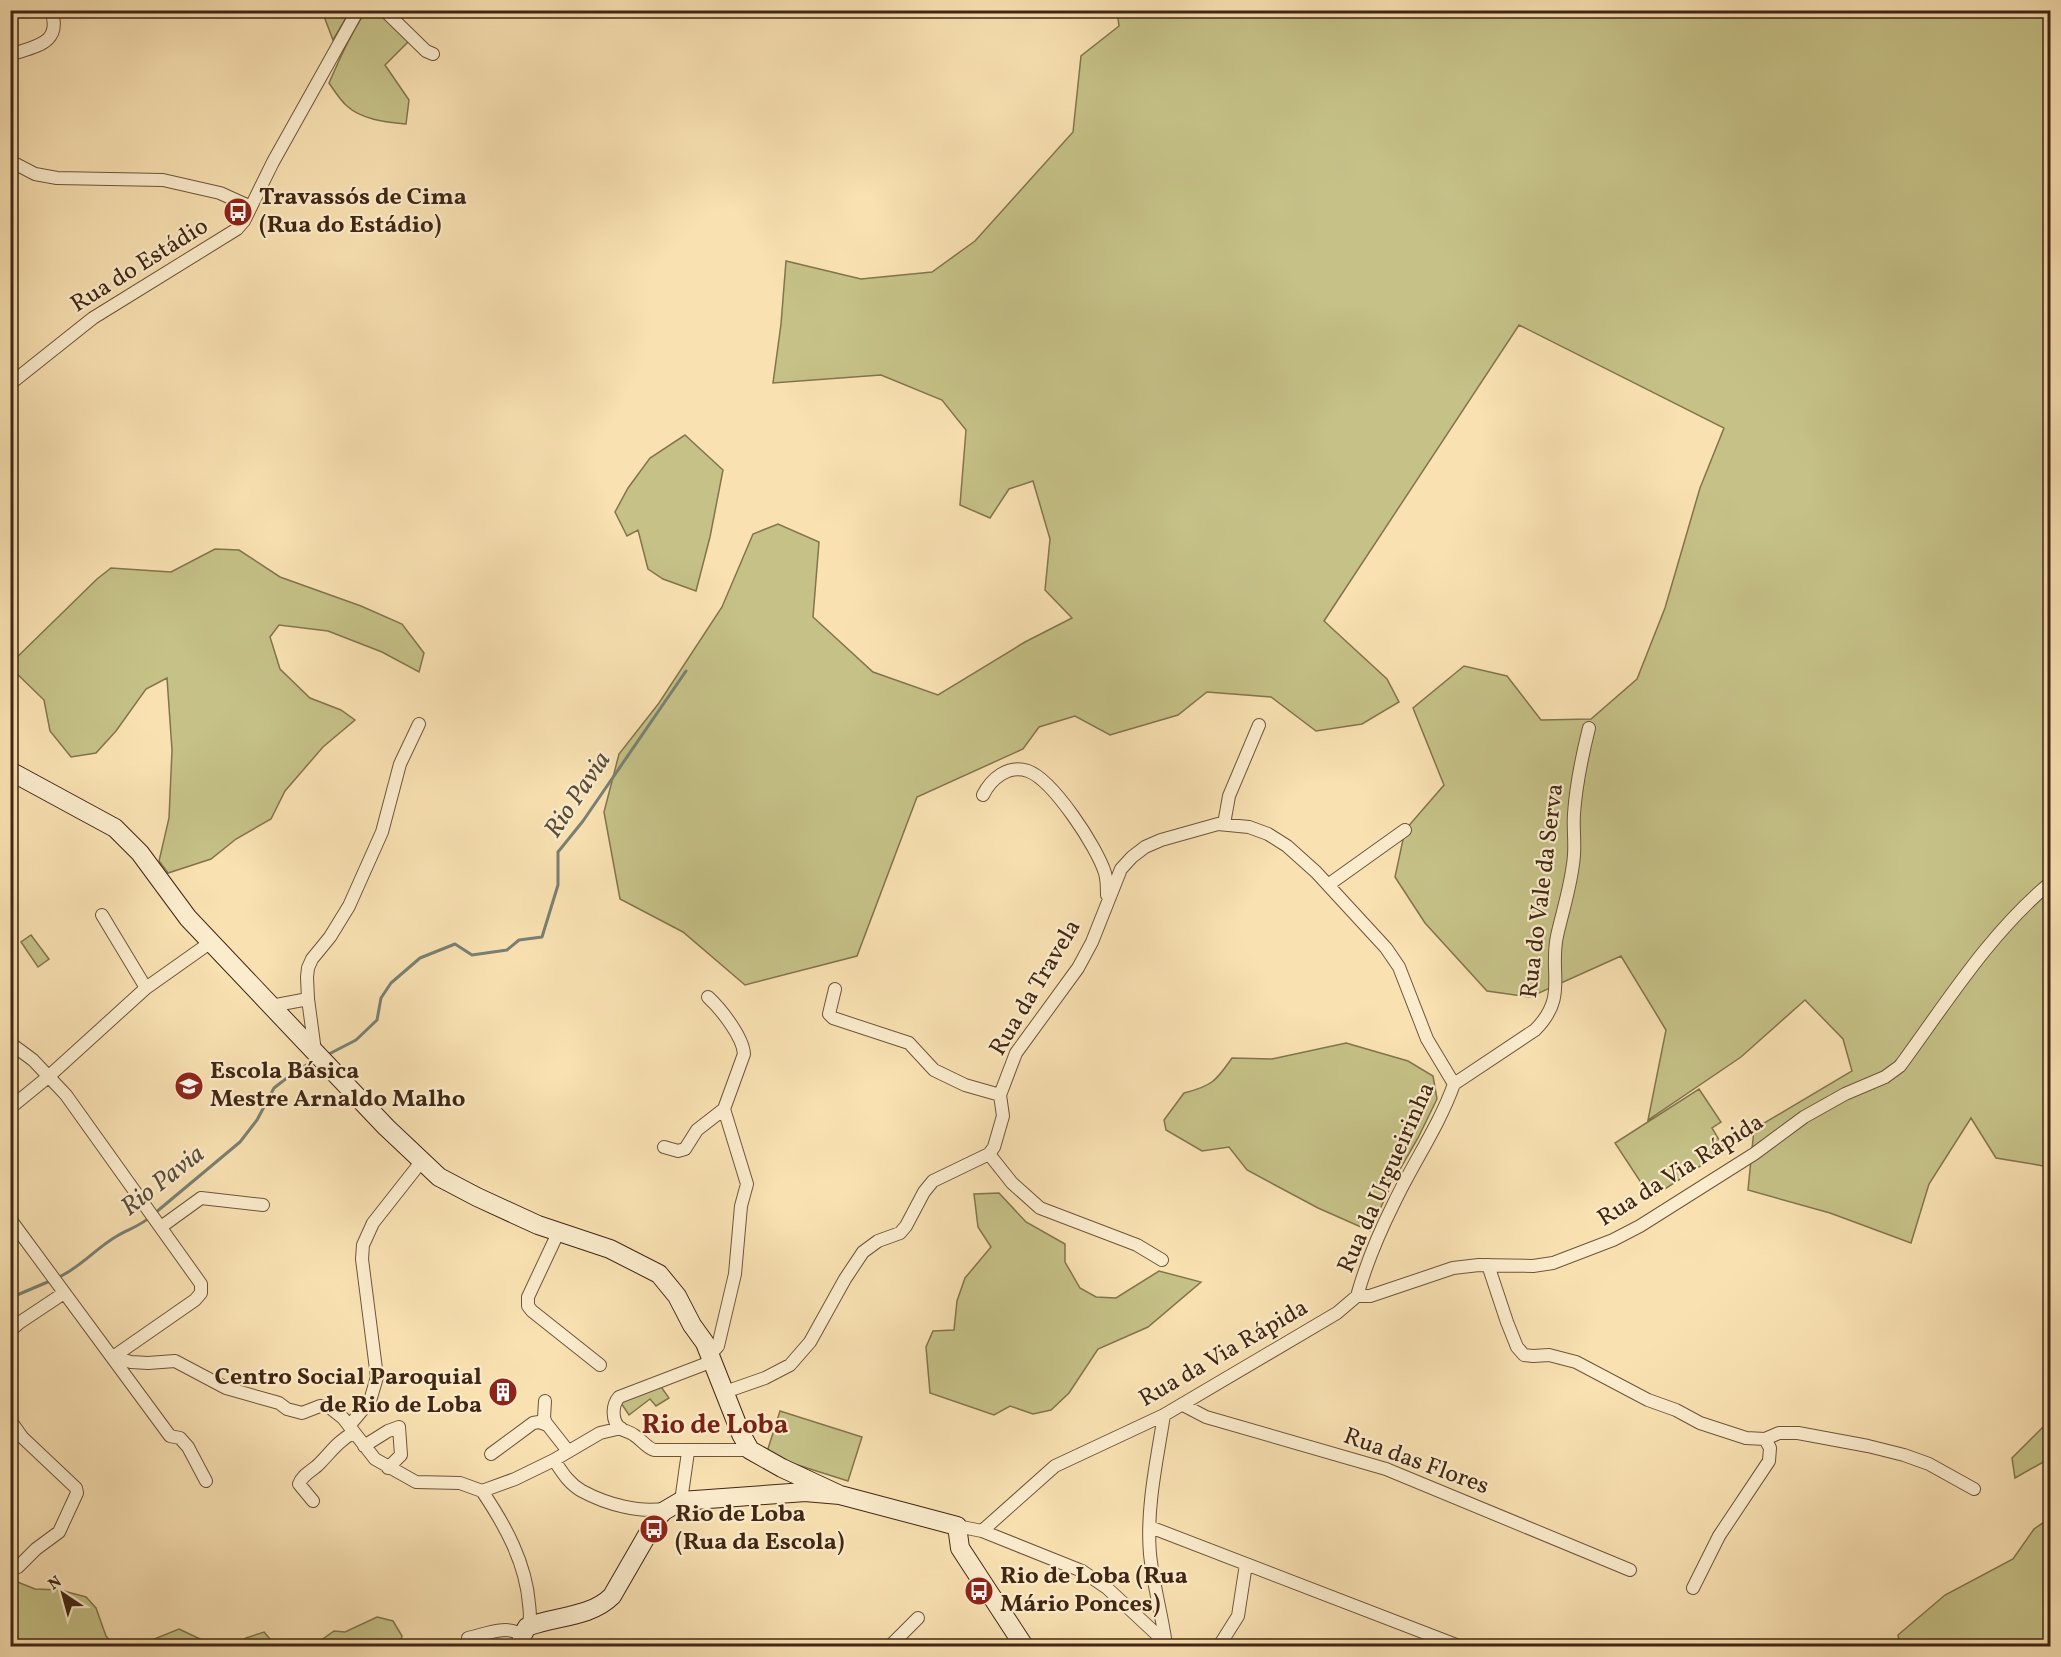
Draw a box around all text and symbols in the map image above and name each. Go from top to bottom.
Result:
place label: Travassós de Cima (Rua do Estádio) [259,181,467,243]
bus stop icon: Travassós de Cima (Rua do Estádio) [222,196,254,228]
street label: Rua do Estádio [65,210,215,322]
water label: Rio Pavia [536,745,620,845]
street label: Rua do Vale da Serva [1513,782,1573,1000]
street label: Rua da Travela [982,913,1090,1063]
place label: Escola Básica Mestre Arnaldo Malho [210,1055,465,1117]
school or university icon: Escola Básica Mestre Arnaldo Malho [173,1070,205,1102]
street label: Rua da Urgueirinha [1330,1077,1444,1279]
street label: Rua da Via Rápida [1591,1106,1771,1236]
water label: Rio Pavia [114,1137,212,1225]
street label: Rua da Via Rápida [1133,1292,1315,1416]
place label: Centro Social Paroquial de Rio de Loba [215,1361,482,1423]
building icon: Centro Social Paroquial de Rio de Loba [487,1376,519,1408]
district label: Rio de Loba [641,1407,789,1445]
street label: Rua das Flores [1339,1420,1493,1504]
place label: Rio de Loba (Rua da Escola) [675,1498,845,1560]
bus stop icon: Rio de Loba (Rua da Escola) [638,1513,670,1545]
place label: Rio de Loba (Rua Mário Ponces) [1000,1560,1188,1622]
north arrow [33,1564,93,1624]
text: N [44,1571,67,1596]
bus stop icon: Rio de Loba (Rua Mário Ponces) [963,1575,995,1607]

